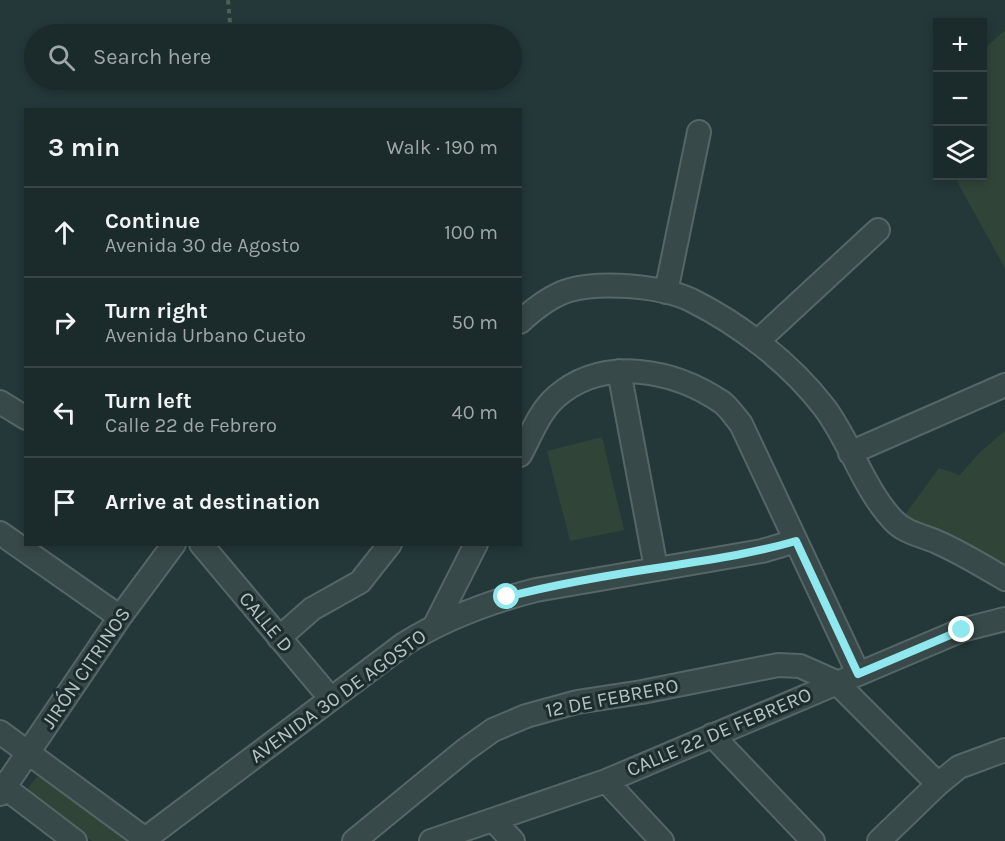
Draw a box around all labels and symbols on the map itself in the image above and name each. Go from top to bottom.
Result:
route start [493,583,519,609]
street label: CALLE D [234,587,298,657]
street label: JIRÓN CITRINOS [36,602,135,733]
route end [948,616,974,642]
street label: AVENIDA 30 DE AGOSTO [245,624,431,768]
street label: 12 DE FEBRERO [544,674,680,722]
street label: CALLE 22 DE FEBRERO [623,683,815,781]

